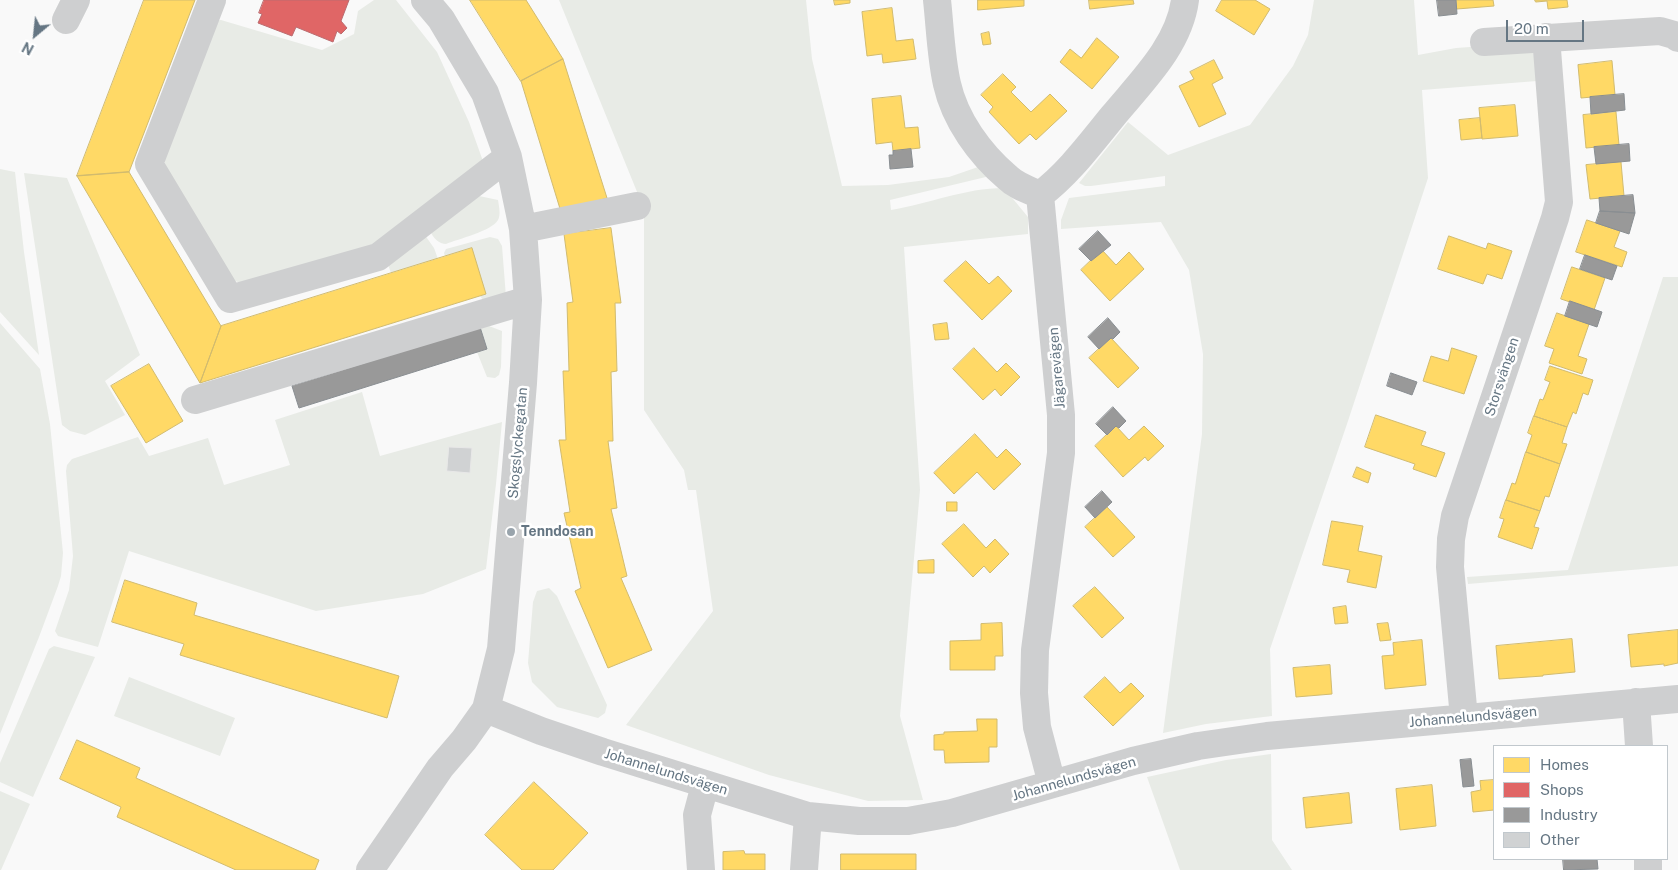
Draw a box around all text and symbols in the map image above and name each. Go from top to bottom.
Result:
north arrow [10,10,60,60]
scale bar [1508,10,1586,42]
text: 20 m [1514,20,1549,37]
text: N [19,39,37,58]
street label: Jägarevägen [1045,327,1069,409]
street label: Storsvängen [1481,335,1523,419]
street label: Skogslyckegatan [505,387,531,499]
place label: Tenndosan [521,524,593,540]
marker: Tenndosan [505,526,517,538]
street label: Johannelundsvägen [1408,703,1538,731]
street label: Johannelundsvägen [602,745,730,799]
legend [1493,745,1668,860]
street label: Johannelundsvägen [1010,753,1138,805]
text: Homes [1540,756,1589,773]
text: Shops [1540,781,1584,798]
text: Industry [1540,806,1598,823]
text: Other [1540,831,1580,848]

